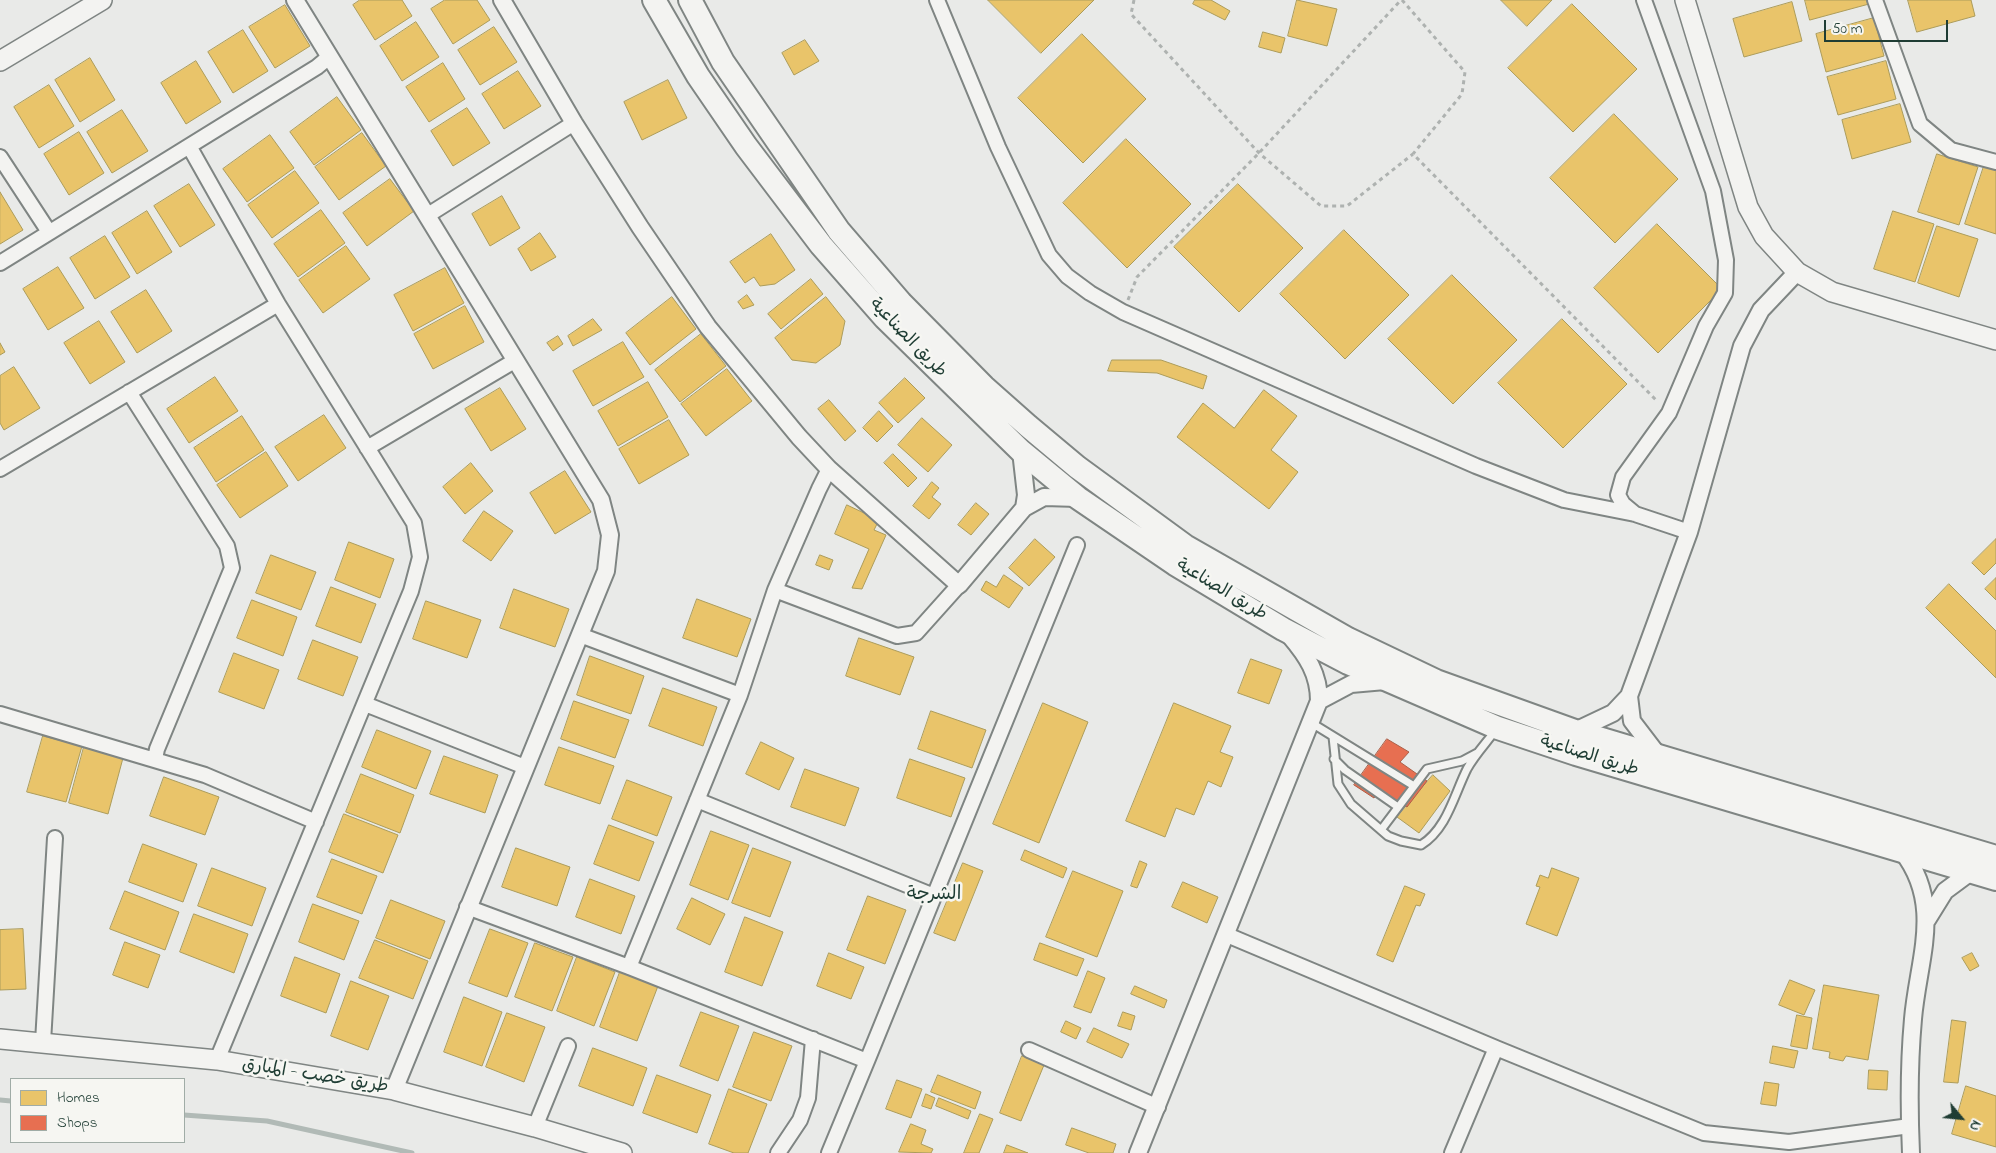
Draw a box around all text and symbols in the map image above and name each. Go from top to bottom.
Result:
scale bar [1826,10,1950,42]
text: 50 m [1832,18,1862,40]
street label: طريق الصناعية [864,295,950,383]
street label: طريق الصناعية [1172,555,1270,627]
street label: طريق الصناعية [1537,732,1641,782]
district label: الشرجة [907,885,961,907]
street label: طريق خصب - المبارق [240,1055,390,1099]
legend [10,1078,185,1143]
text: Homes [57,1087,100,1109]
north arrow [1936,1093,1986,1143]
text: Shops [57,1112,97,1134]
text: N [1963,1116,1986,1134]

